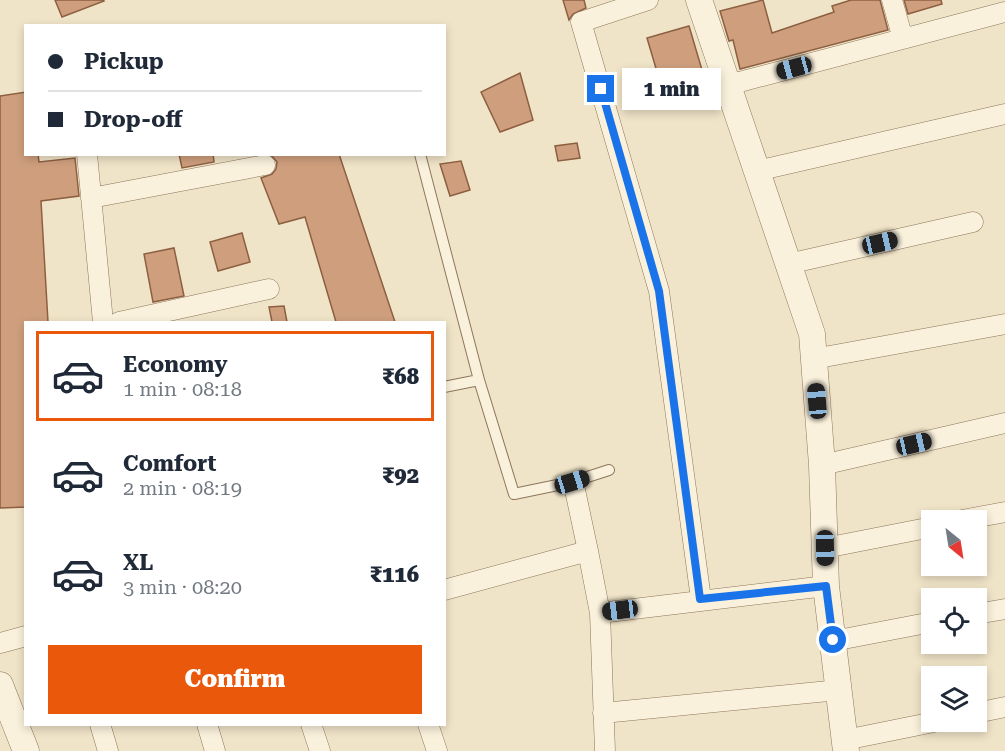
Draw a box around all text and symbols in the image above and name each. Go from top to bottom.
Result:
text: Pickup [84,49,164,74]
car [774,55,814,81]
callout: 1 min [622,68,721,110]
route end [587,75,614,102]
text: 1 min [643,77,700,101]
text: Drop-off [84,107,182,132]
car [860,230,900,256]
icon: car [51,349,105,403]
text: Economy [123,352,227,377]
text: ₹68 [382,364,419,389]
text: 1 min · 08:18 [123,377,242,401]
car [806,382,828,420]
car [894,431,934,457]
icon: car [51,448,105,502]
text: Comfort [123,451,216,476]
text: ₹92 [382,463,419,488]
car [552,468,592,496]
text: 2 min · 08:19 [123,476,242,500]
north arrow [921,510,987,576]
map controls [921,510,987,732]
car [816,530,834,566]
icon: car [51,547,105,601]
text: XL [123,550,153,575]
text: ₹116 [370,562,419,587]
text: 3 min · 08:20 [123,575,242,599]
button: locate [921,588,987,654]
car [601,599,639,621]
route start [819,626,846,653]
button: Confirm [48,645,422,714]
button: layers [921,666,987,732]

